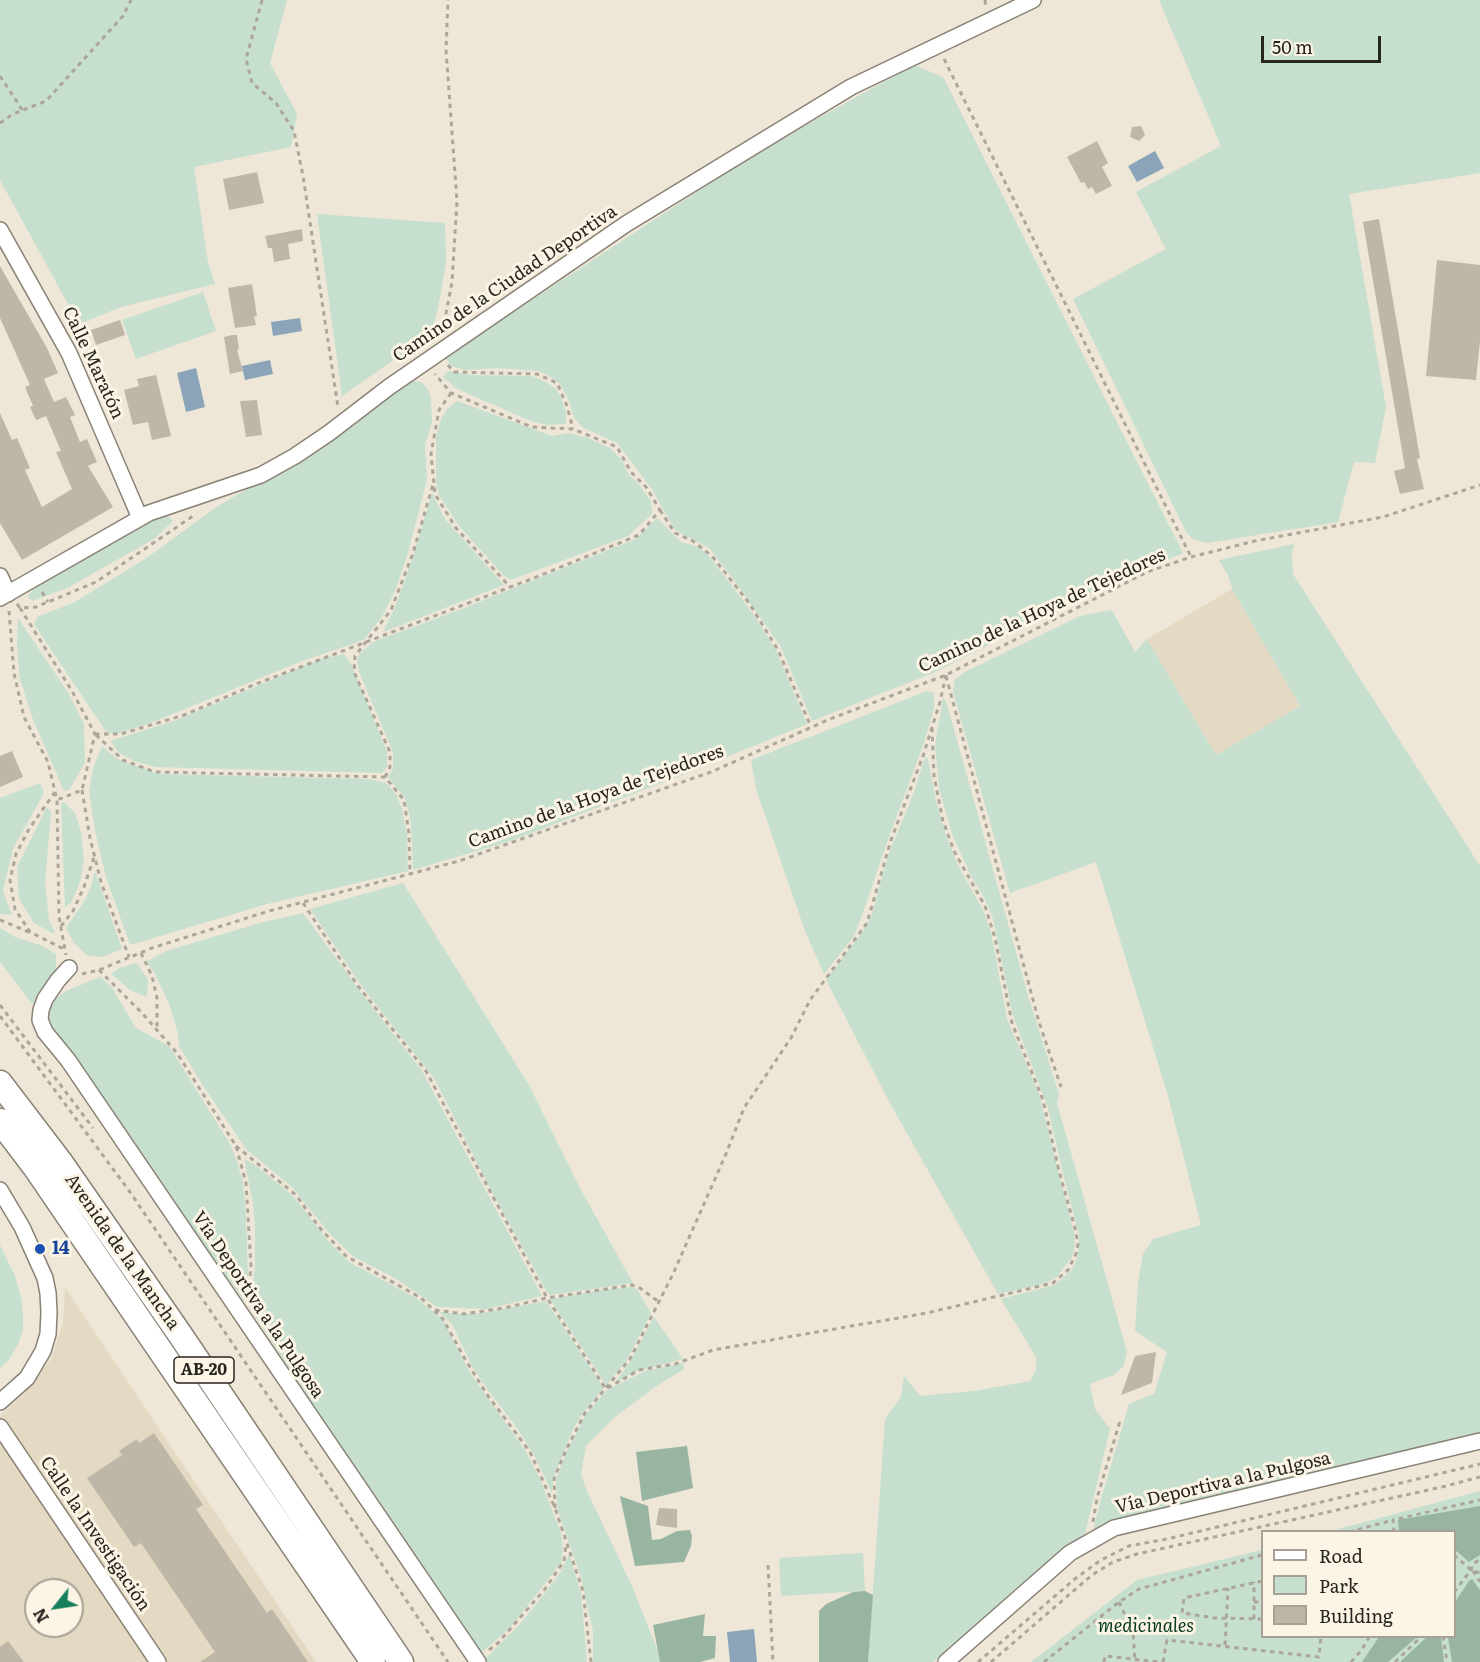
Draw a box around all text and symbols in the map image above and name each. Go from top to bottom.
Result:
scale bar [1264,24,1384,62]
text: 50 m [1272,33,1313,60]
street label: Camino de la Ciudad Deportiva [389,201,621,367]
street label: Calle Maratón [58,303,128,423]
street label: Camino de la Hoya de Tejedores [915,544,1169,678]
street label: Camino de la Hoya de Tejedores [466,741,726,853]
street label: Avenida de la Mancha [60,1170,184,1334]
street label: Vía Deportiva a la Pulgosa [187,1208,329,1402]
place label: 14 [52,1238,70,1260]
marker: 14 [33,1242,47,1256]
road number: AB-20 [174,1357,234,1383]
street label: Vía Deportiva a la Pulgosa [1113,1448,1333,1518]
street label: Calle la Investigación [35,1453,155,1615]
legend [1261,1530,1456,1638]
text: Road [1319,1542,1363,1569]
text: Park [1319,1572,1358,1599]
north arrow [24,1578,84,1638]
text: Building [1319,1602,1393,1629]
text: N [26,1604,54,1628]
park label: medicinales [1098,1616,1194,1638]

